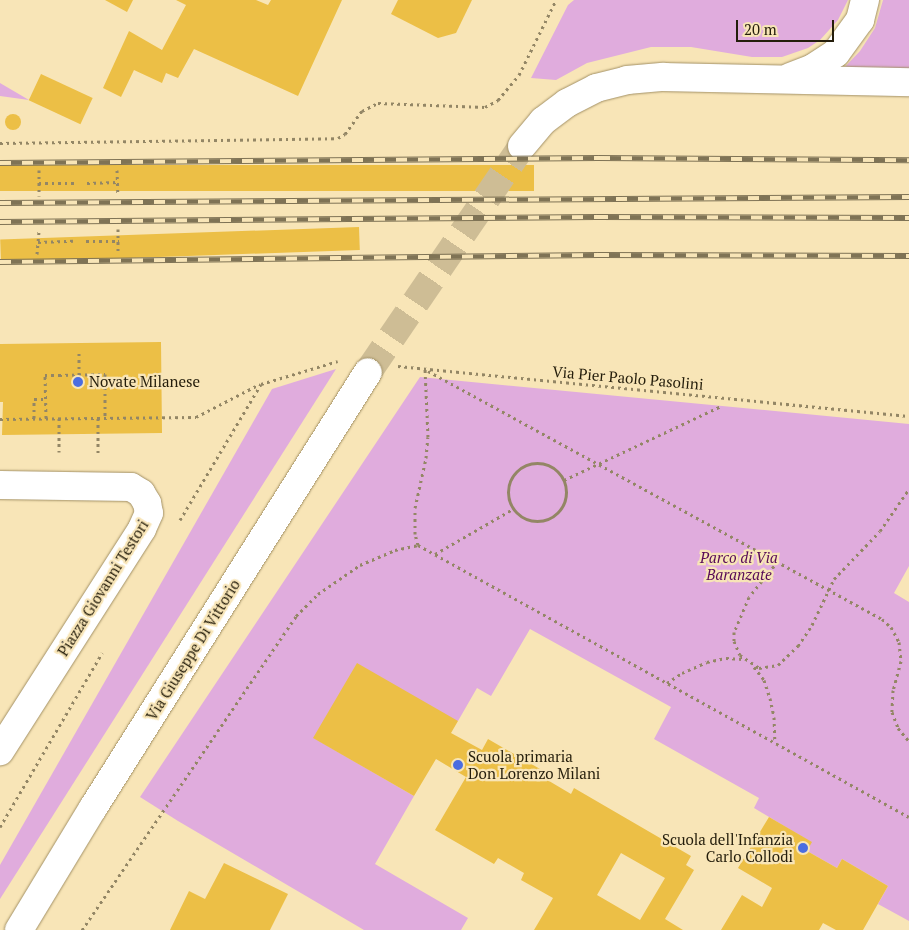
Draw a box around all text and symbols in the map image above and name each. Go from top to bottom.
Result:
scale bar [739,10,836,42]
text: 20 m [744,19,777,39]
street label: Via Pier Paolo Pasolini [552,362,704,394]
place label: Novate Milanese [89,373,200,391]
marker: Novate Milanese [71,375,85,389]
street label: Piazza Giovanni Testori [54,517,152,659]
park label: Parco di Via Baranzate [700,548,778,583]
street label: Via Giuseppe Di Vittorio [142,576,244,724]
place label: Scuola primaria Don Lorenzo Milani [468,747,600,782]
marker: Scuola primaria Don Lorenzo Milani [452,759,464,771]
place label: Scuola dell'Infanzia Carlo Collodi [662,830,793,865]
marker: Scuola dell'Infanzia Carlo Collodi [797,842,809,854]

